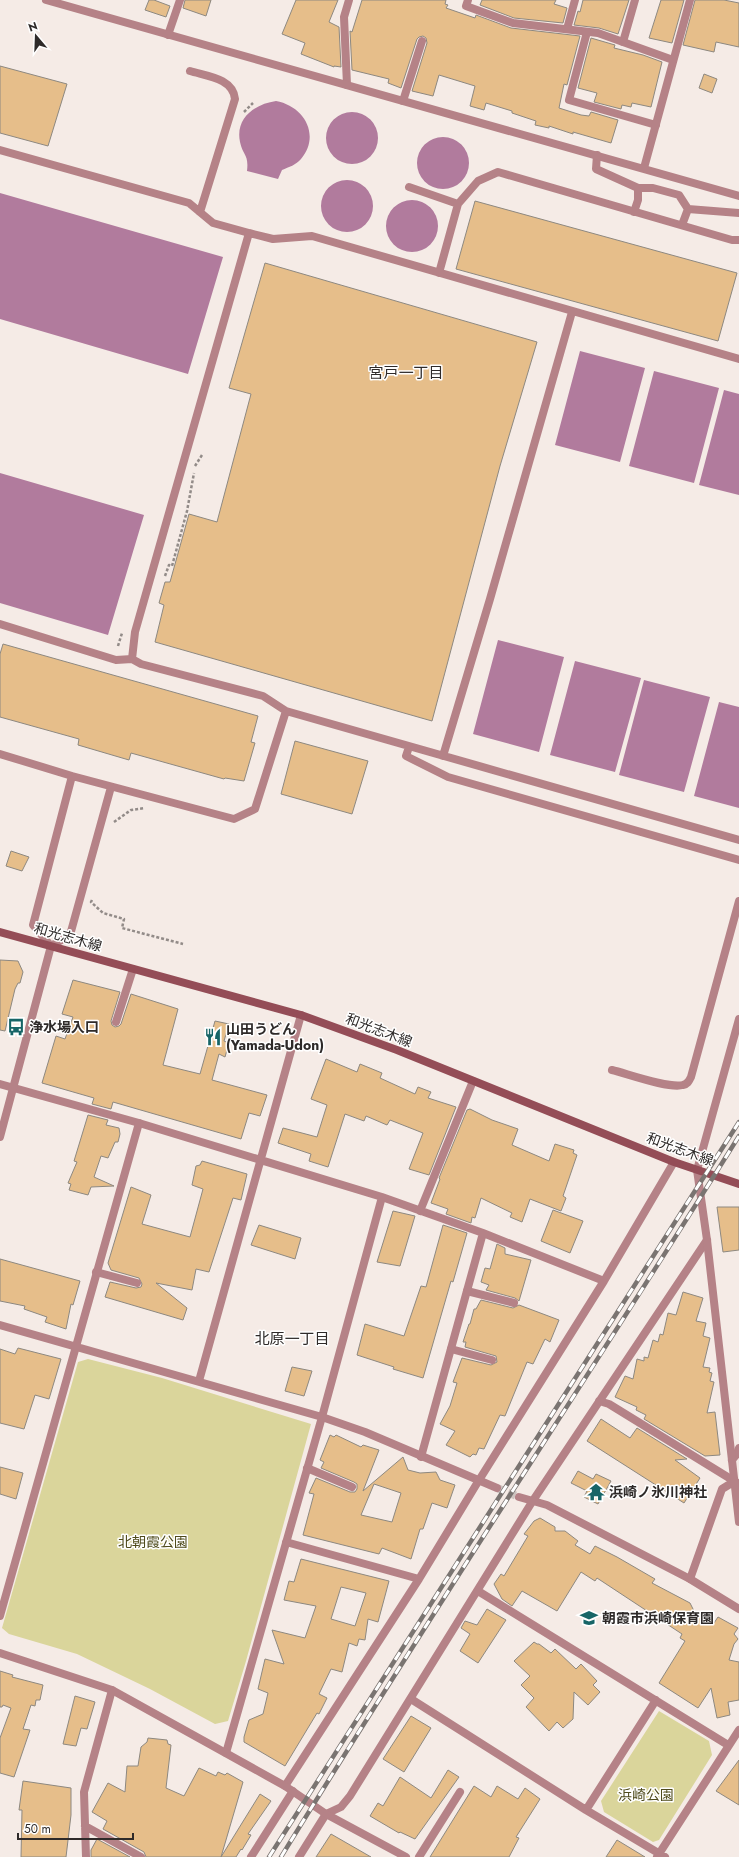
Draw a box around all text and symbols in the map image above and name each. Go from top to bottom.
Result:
north arrow [16,16,56,56]
text: N [26,18,39,36]
district label: 宮戸一丁目 [368,362,444,384]
street label: 和光志木線 [32,918,104,956]
street label: 和光志木線 [343,1008,415,1052]
bus stop icon: 浄水場入口 [6,1017,26,1037]
place label: 浄水場入口 [29,1017,99,1037]
place label: 山田うどん (Yamada-Udon) [226,1019,324,1055]
restaurant icon: 山田うどん (Yamada-Udon) [203,1027,223,1047]
street label: 和光志木線 [644,1128,716,1170]
district label: 北原一丁目 [254,1328,330,1350]
temple icon: 浜崎ノ氷川神社 [586,1482,606,1502]
place label: 浜崎ノ氷川神社 [609,1482,707,1502]
park label: 北朝霞公園 [118,1532,188,1552]
school or university icon: 朝霞市浜崎保育園 [579,1608,599,1628]
place label: 朝霞市浜崎保育園 [602,1608,714,1628]
park label: 浜崎公園 [618,1785,674,1805]
scale bar [18,1815,133,1841]
text: 50 m [24,1820,51,1838]

